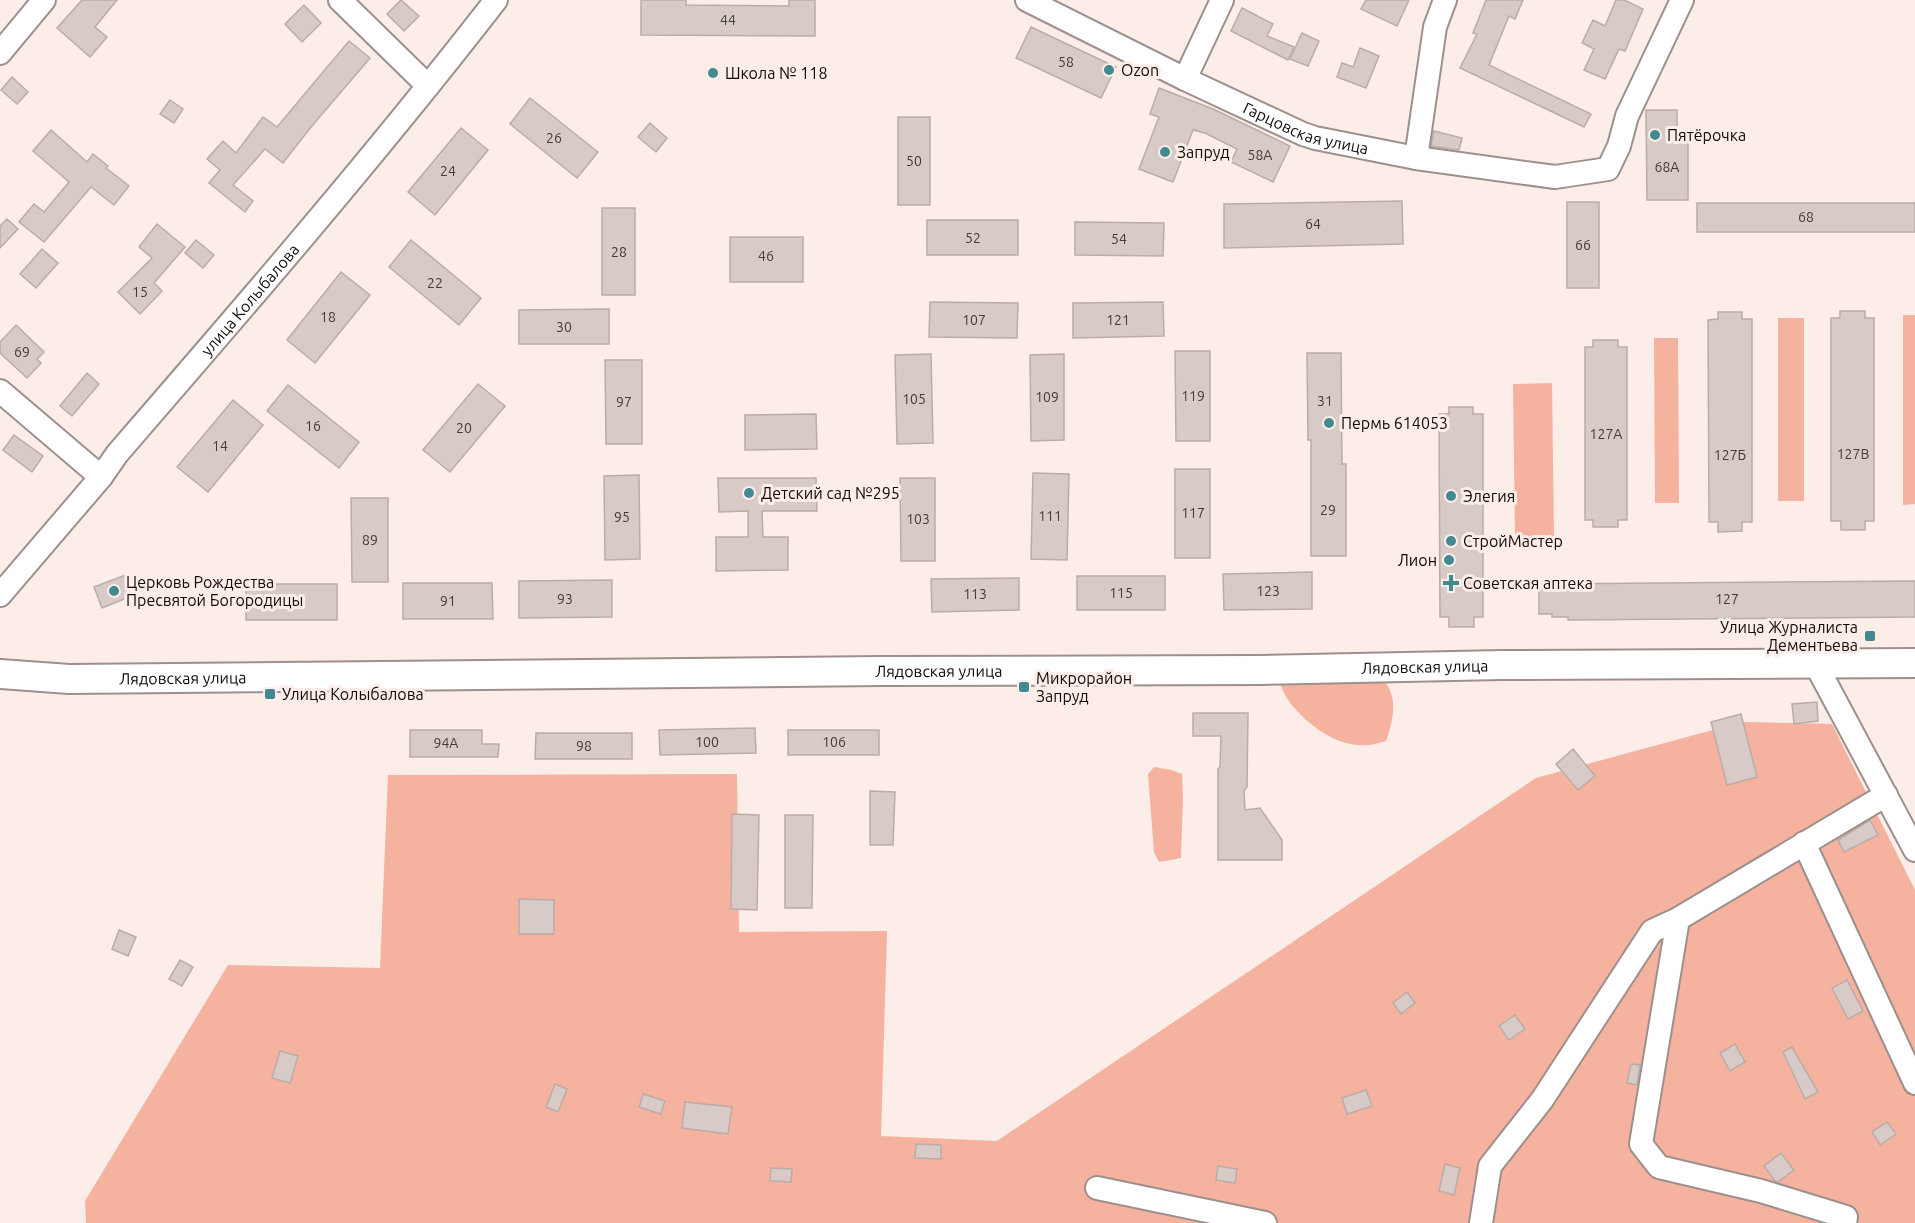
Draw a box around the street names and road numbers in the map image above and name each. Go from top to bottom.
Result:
street label: Гарцовская улица [1241,99,1370,157]
street label: улица Колыбалова [197,240,303,359]
street label: Лядовская улица [1361,656,1489,677]
street label: Лядовская улица [875,662,1002,680]
street label: Лядовская улица [119,668,247,688]

